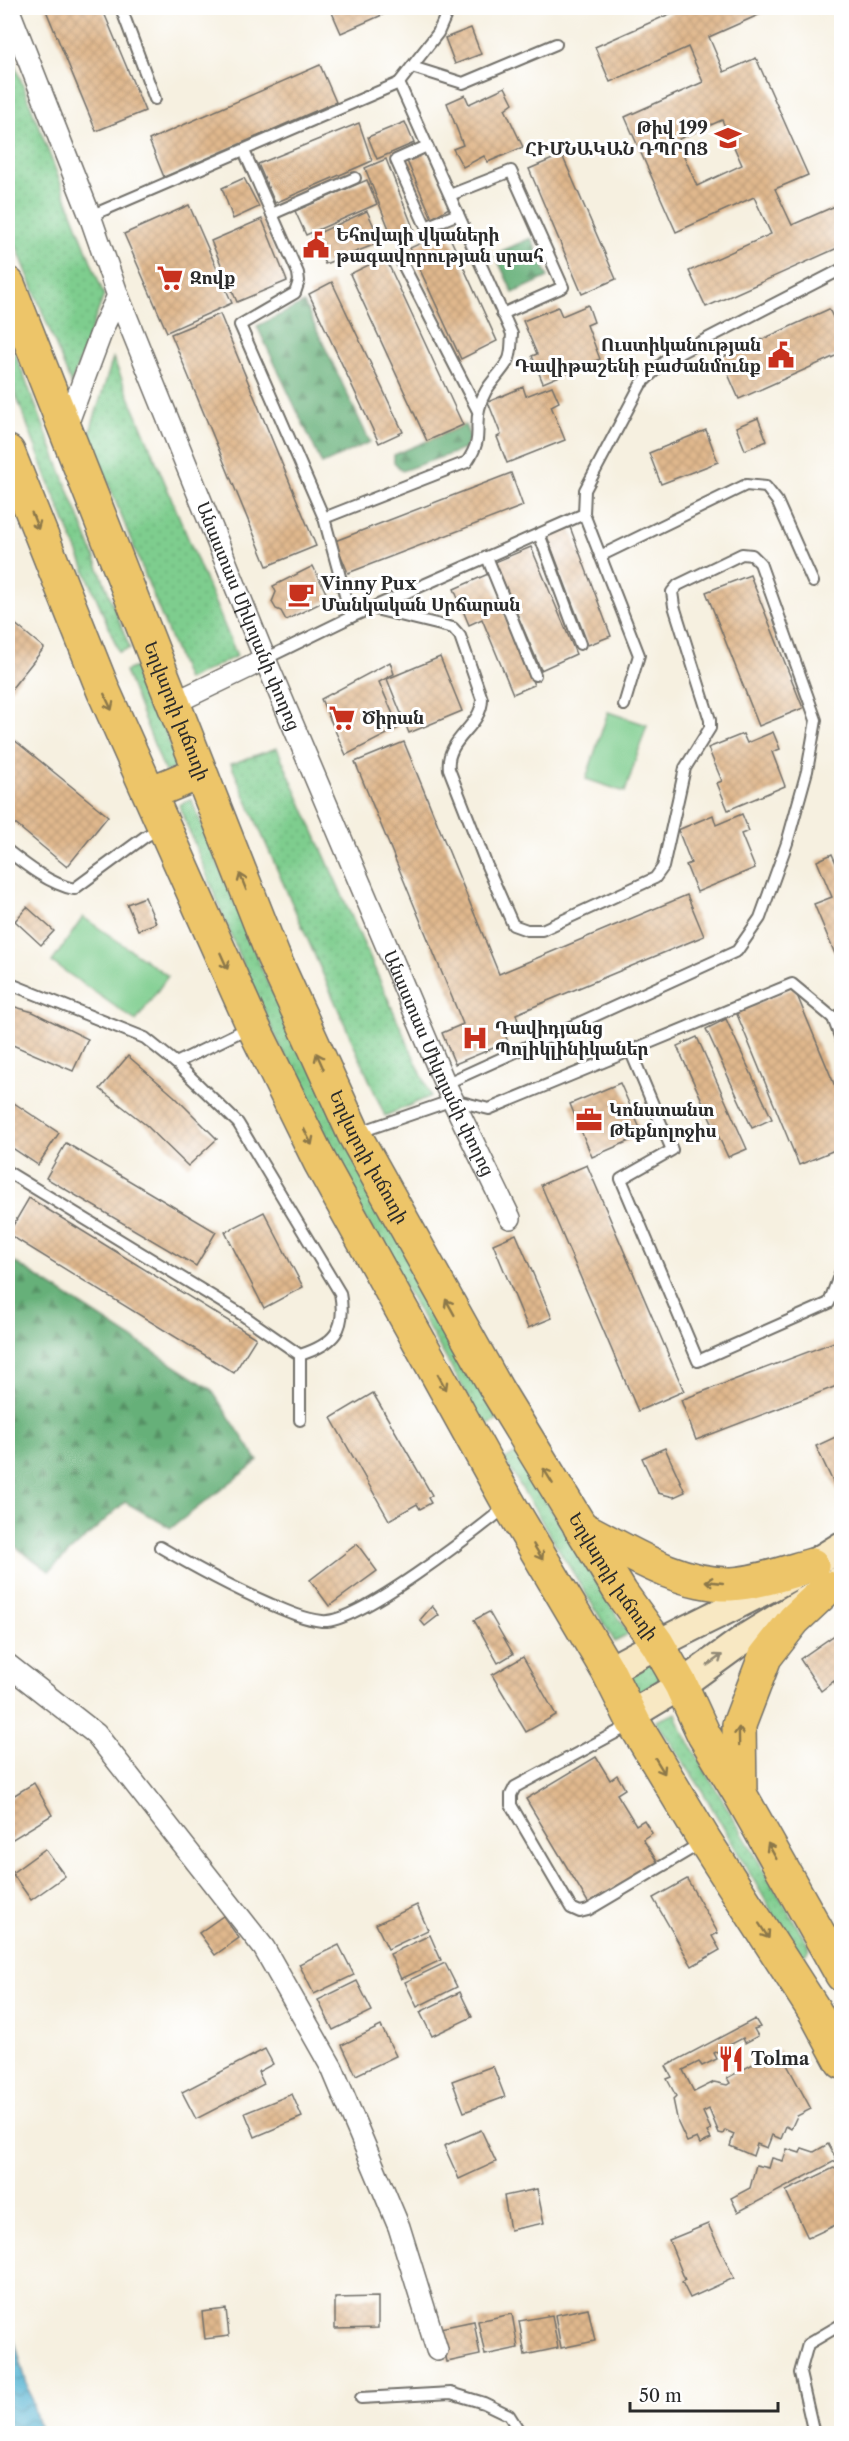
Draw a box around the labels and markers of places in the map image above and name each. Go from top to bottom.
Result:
place label: Թիվ 199 ՀԻՄՆԱԿԱՆ ԴՊՐՈՑ [525,117,708,160]
school or university icon: Թիվ 199 ՀԻՄՆԱԿԱՆ ԴՊՐՈՑ [713,123,743,153]
place label: Եհովայի վկաների թագավորության սրահ [336,224,544,267]
public building icon: Եհովայի վկաների թագավորության սրահ [301,230,331,260]
supermarket icon: Զովք [155,263,185,293]
place label: Զովք [190,267,235,289]
place label: Ուստիկանության Դավիթաշենի բաժանմունք [515,334,761,377]
public building icon: Ուստիկանության Դավիթաշենի բաժանմունք [766,340,796,370]
place label: Vinny Pux Մանկական Սրճարան [320,573,520,616]
cafe icon: Vinny Pux Մանկական Սրճարան [286,579,316,609]
supermarket icon: Ծիրան [327,703,357,733]
place label: Ծիրան [362,707,424,729]
place label: Դավիդյանց Պոլիկլինիկաներ [495,1017,648,1060]
hospital icon: Դավիդյանց Պոլիկլինիկաներ [460,1023,490,1053]
place label: Կոնստանտ Թեքնոլոջիս [609,1099,717,1142]
office icon: Կոնստանտ Թեքնոլոջիս [574,1105,604,1135]
restaurant icon: Tolma [716,2044,746,2074]
place label: Tolma [751,2048,810,2070]

